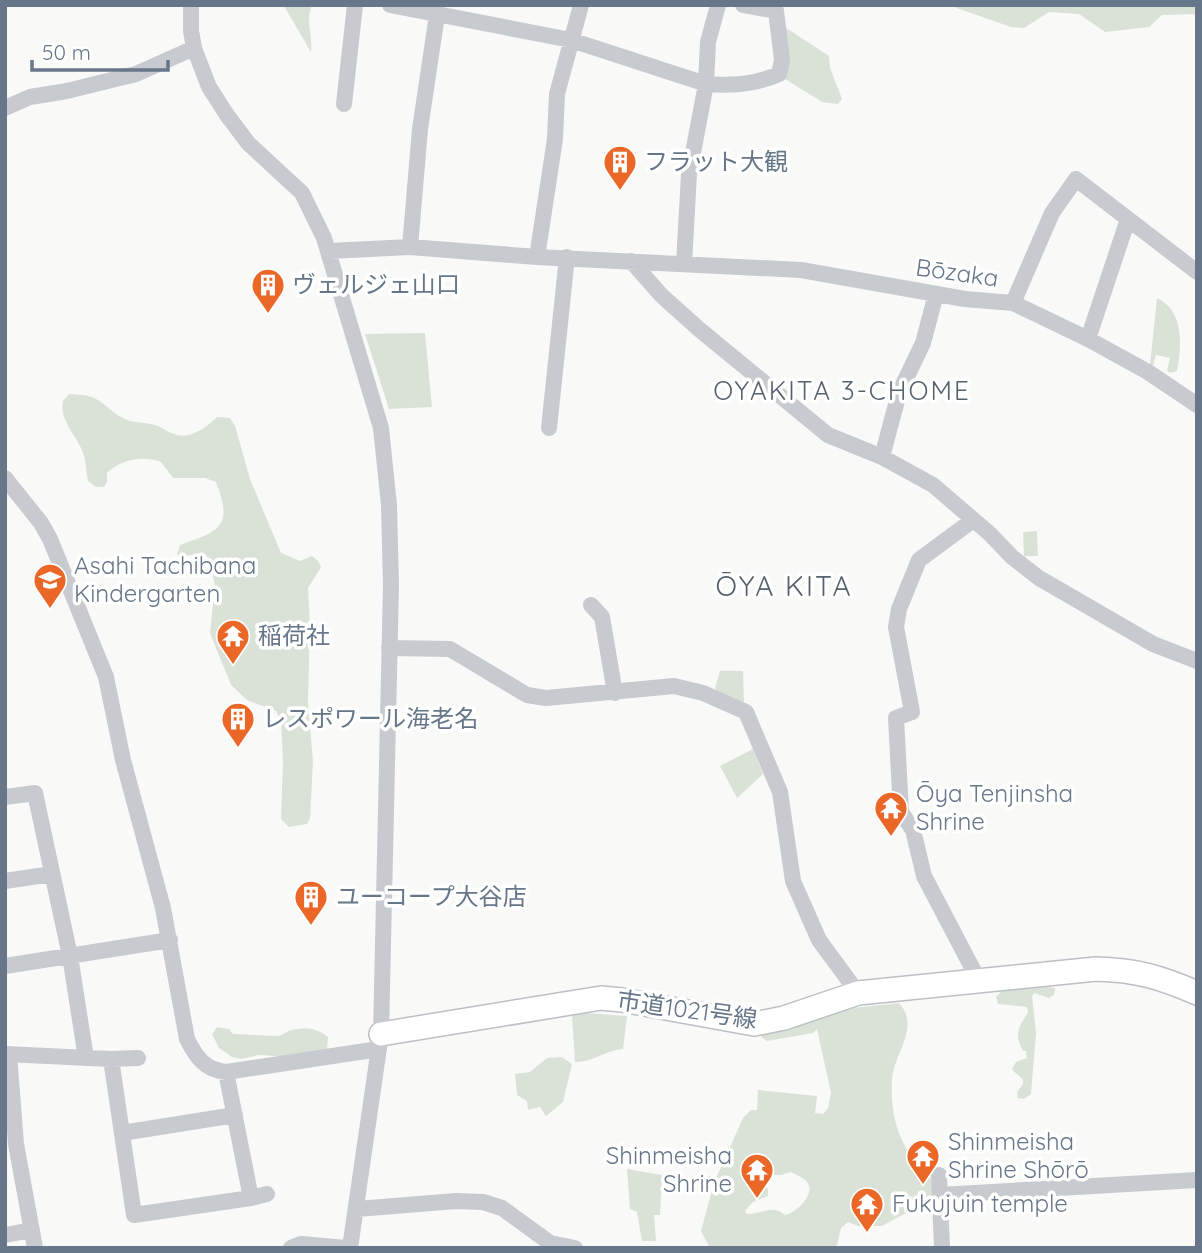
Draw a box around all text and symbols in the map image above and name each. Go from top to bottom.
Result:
scale bar [32,28,168,72]
text: 50 m [42,39,91,65]
building icon: フラット大観 [601,143,639,192]
place label: フラット大観 [644,146,788,176]
street label: Bōzaka [914,251,1000,293]
building icon: ヴェルジェ山口 [249,266,287,315]
place label: ヴェルジェ山口 [292,269,460,299]
district label: OYAKITA 3-CHOME [713,374,971,407]
place label: Asahi Tachibana Kindergarten [74,550,256,608]
school or university icon: Asahi Tachibana Kindergarten [31,561,69,610]
district label: ŌYA KITA [715,568,853,603]
temple icon: 稲荷社 [214,617,252,666]
place label: 稲荷社 [258,620,330,650]
building icon: レスポワール海老名 [219,700,257,749]
place label: レスポワール海老名 [262,703,478,733]
place label: Ōya Tenjinsha Shrine [916,778,1073,836]
temple icon: Ōya Tenjinsha Shrine [872,789,910,838]
building icon: ユーコープ大谷店 [292,878,330,927]
place label: ユーコープ大谷店 [336,881,527,911]
street label: 市道1021号線 [615,984,759,1034]
place label: Shinmeisha Shrine Shōrō [948,1126,1089,1184]
temple icon: Shinmeisha Shrine Shōrō [904,1137,942,1186]
place label: Shinmeisha Shrine [606,1140,732,1198]
temple icon: Shinmeisha Shrine [738,1151,776,1200]
temple icon: Fukujuin temple [848,1185,886,1234]
place label: Fukujuin temple [892,1188,1068,1218]

